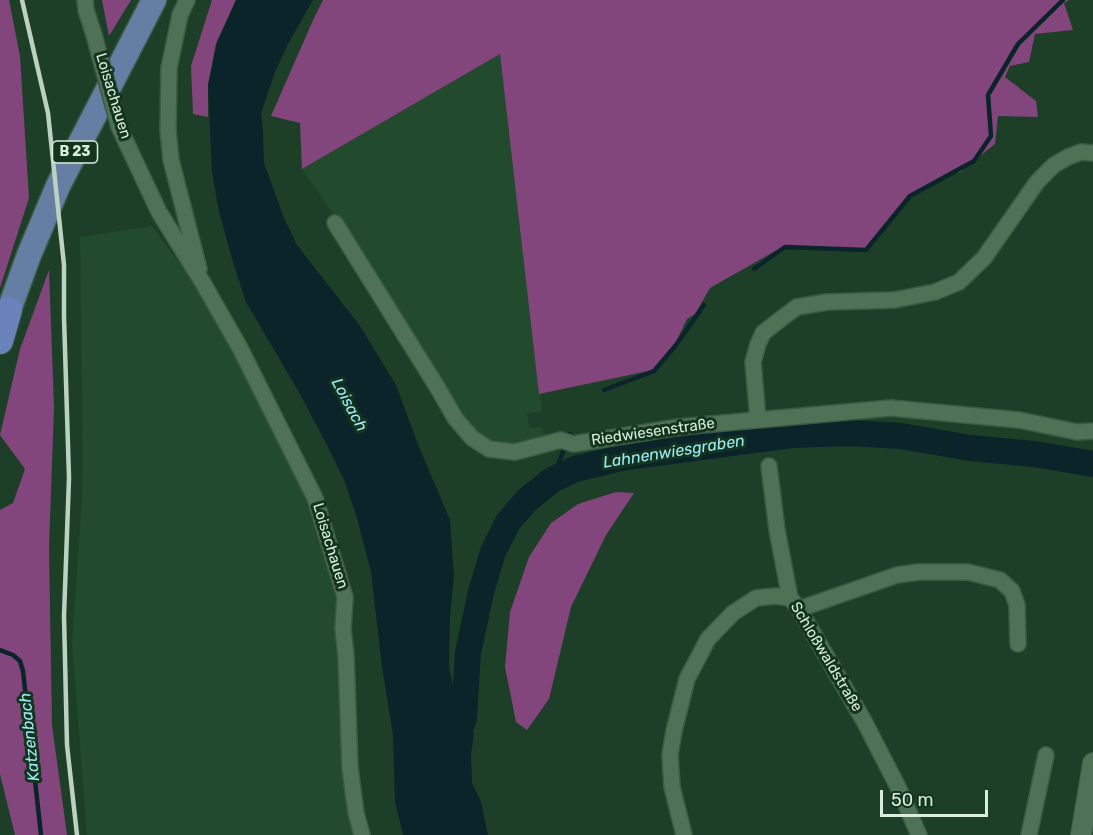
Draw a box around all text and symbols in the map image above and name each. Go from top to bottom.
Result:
street label: Loisachauen [91,51,135,141]
road number: B 23 [52,141,98,163]
water label: Loisach [327,375,371,435]
street label: Riedwiesenstraße [590,414,716,450]
water label: Lahnenwiesgraben [602,431,746,473]
street label: Loisachauen [308,501,352,591]
street label: Schloßwaldstraße [786,599,866,715]
water label: Katzenbach [16,692,44,782]
scale bar [883,778,991,816]
text: 50 m [891,789,934,811]

